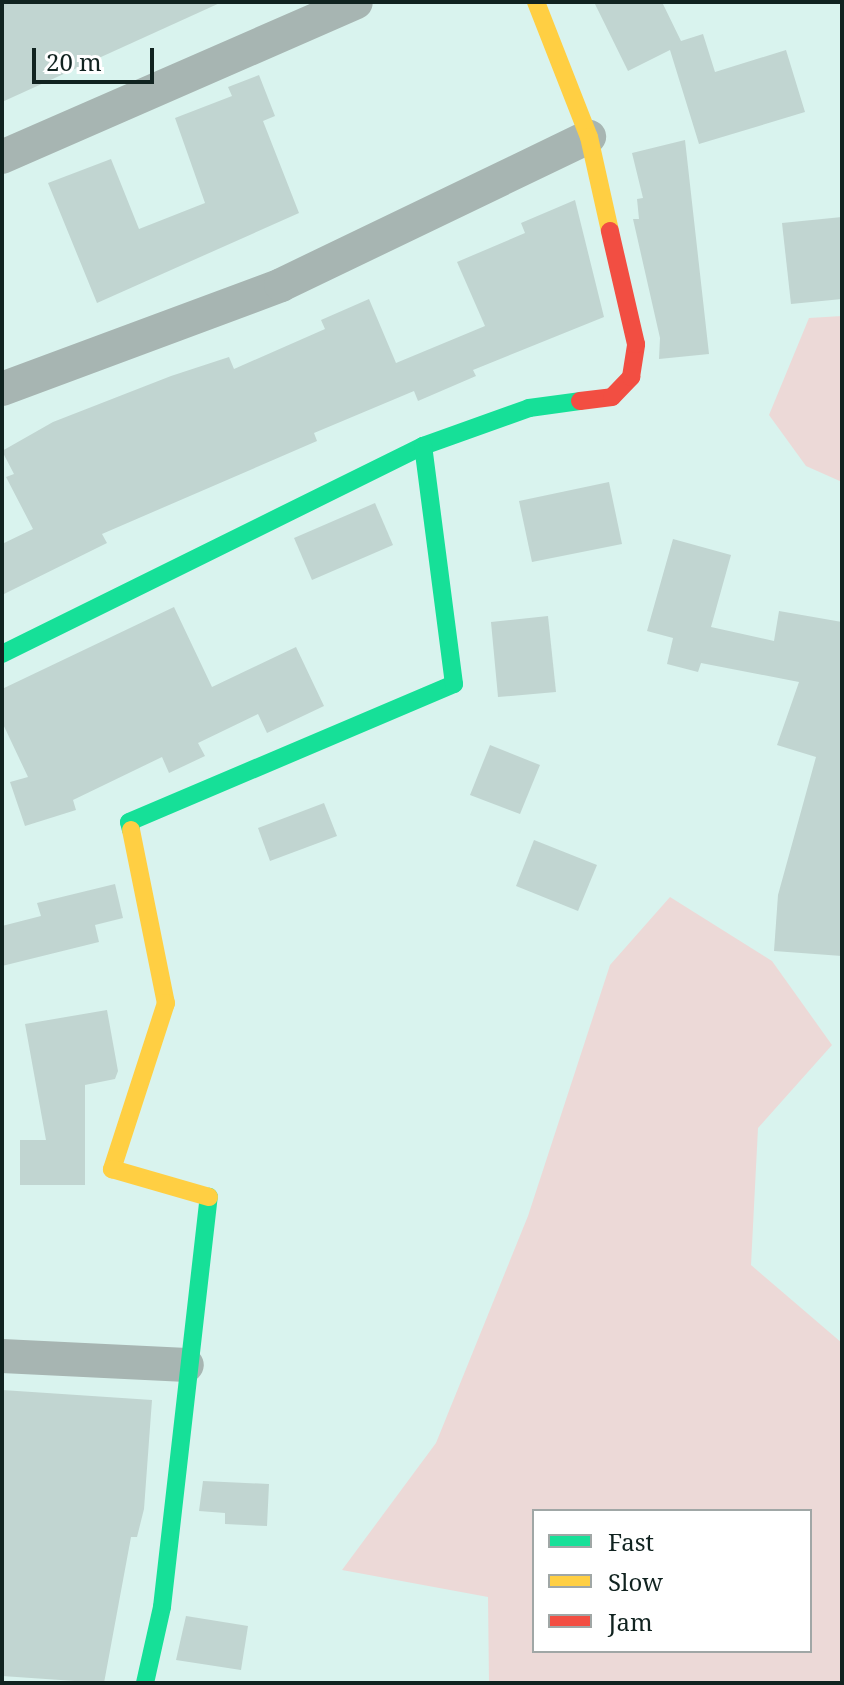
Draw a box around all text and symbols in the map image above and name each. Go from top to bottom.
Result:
scale bar [36,32,158,82]
text: 20 m [46,45,102,78]
legend [532,1509,812,1653]
text: Fast [608,1525,654,1558]
text: Slow [608,1565,663,1598]
text: Jam [608,1605,653,1638]

